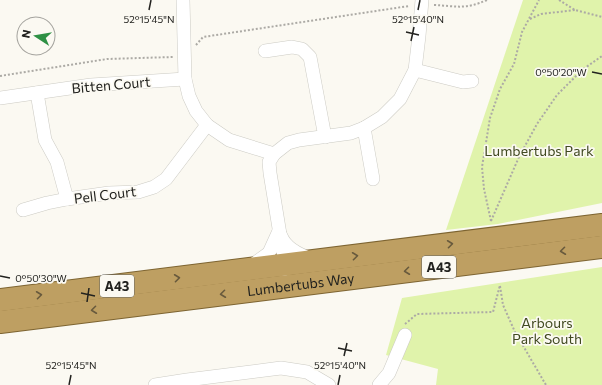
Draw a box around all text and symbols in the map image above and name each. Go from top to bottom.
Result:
text: 52°15'45"N [123,13,175,25]
text: 52°15'40"N [392,13,444,25]
north arrow [16,16,56,56]
text: N [19,28,33,39]
text: 0°50'20"W [535,66,587,78]
street label: Bitten Court [71,73,151,96]
park label: Lumbertubs Park [484,142,594,159]
street label: Pell Court [73,182,137,207]
one-way arrow [446,240,453,249]
one-way arrow [560,247,566,256]
one-way arrow [352,252,359,261]
road number: A43 [422,256,456,278]
one-way arrow [403,266,410,275]
street label: Lumbertubs Way [246,269,355,299]
text: 0°50'30"W [15,272,67,284]
one-way arrow [174,274,180,283]
road number: A43 [100,275,134,297]
one-way arrow [220,289,226,298]
one-way arrow [36,291,42,300]
one-way arrow [91,305,97,314]
park label: Arbours Park South [512,314,582,347]
text: 52°15'45"N [45,359,97,371]
text: 52°15'40"N [314,359,366,371]

